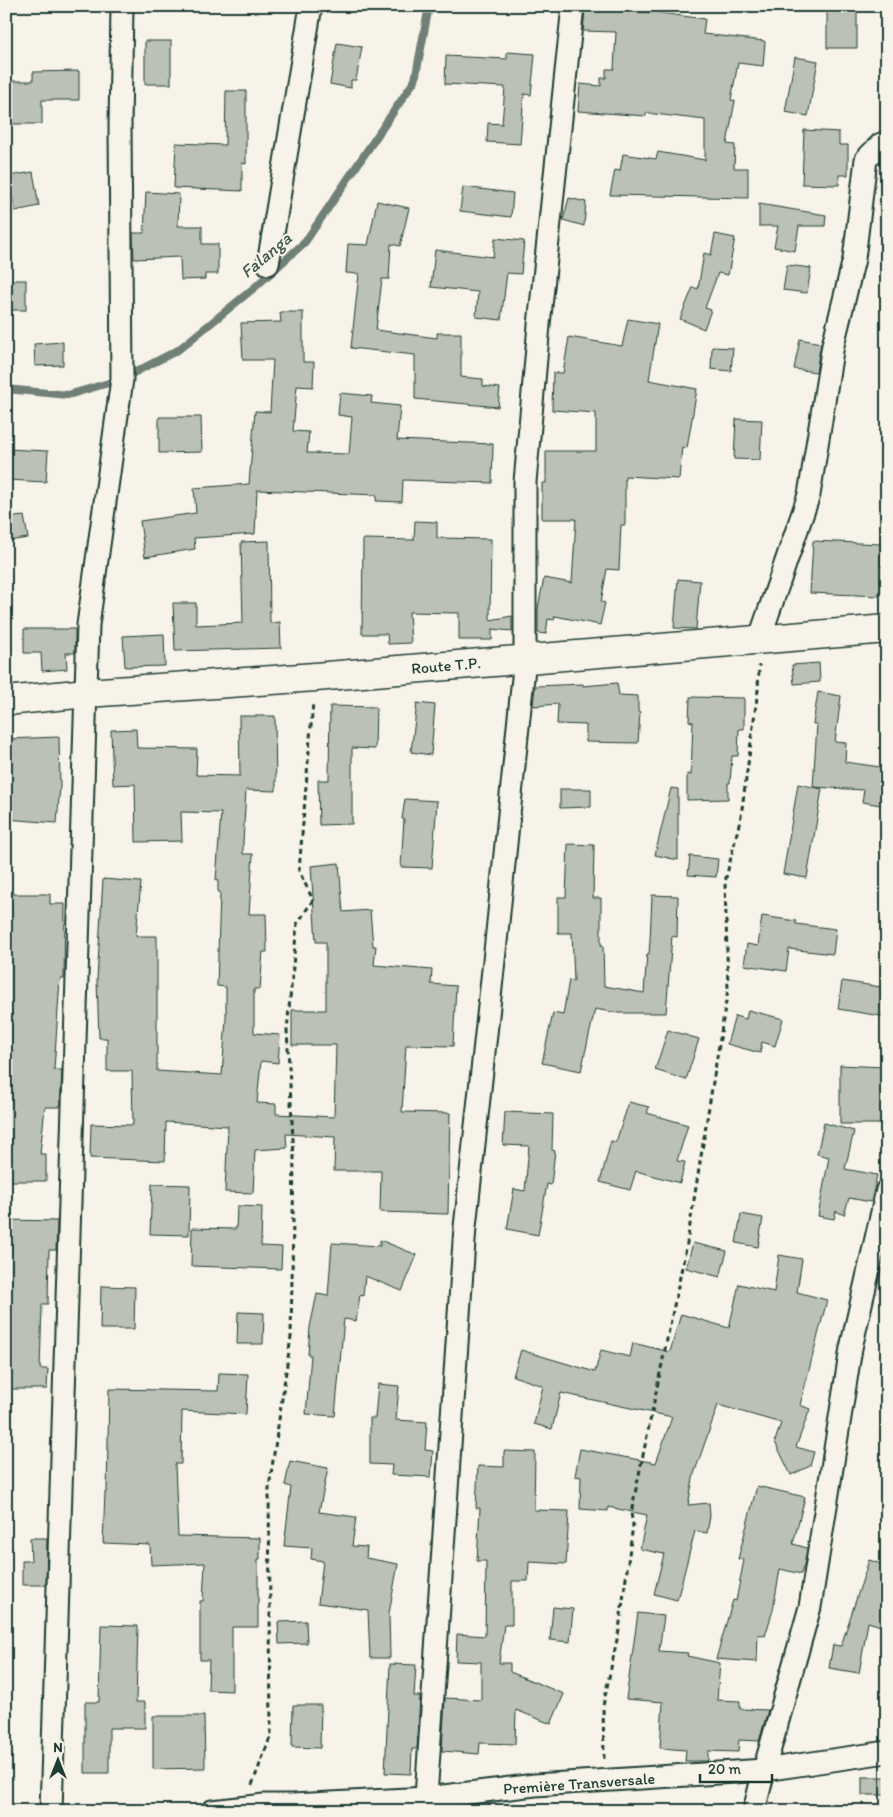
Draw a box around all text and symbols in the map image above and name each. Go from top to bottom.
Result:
water label: Falanga [236,227,297,283]
street label: Route T.P. [410,653,482,678]
north arrow [32,1734,82,1784]
text: N [53,1739,63,1756]
scale bar [700,1752,773,1784]
text: 20 m [708,1760,742,1778]
street label: Première Transversale [502,1769,656,1798]

